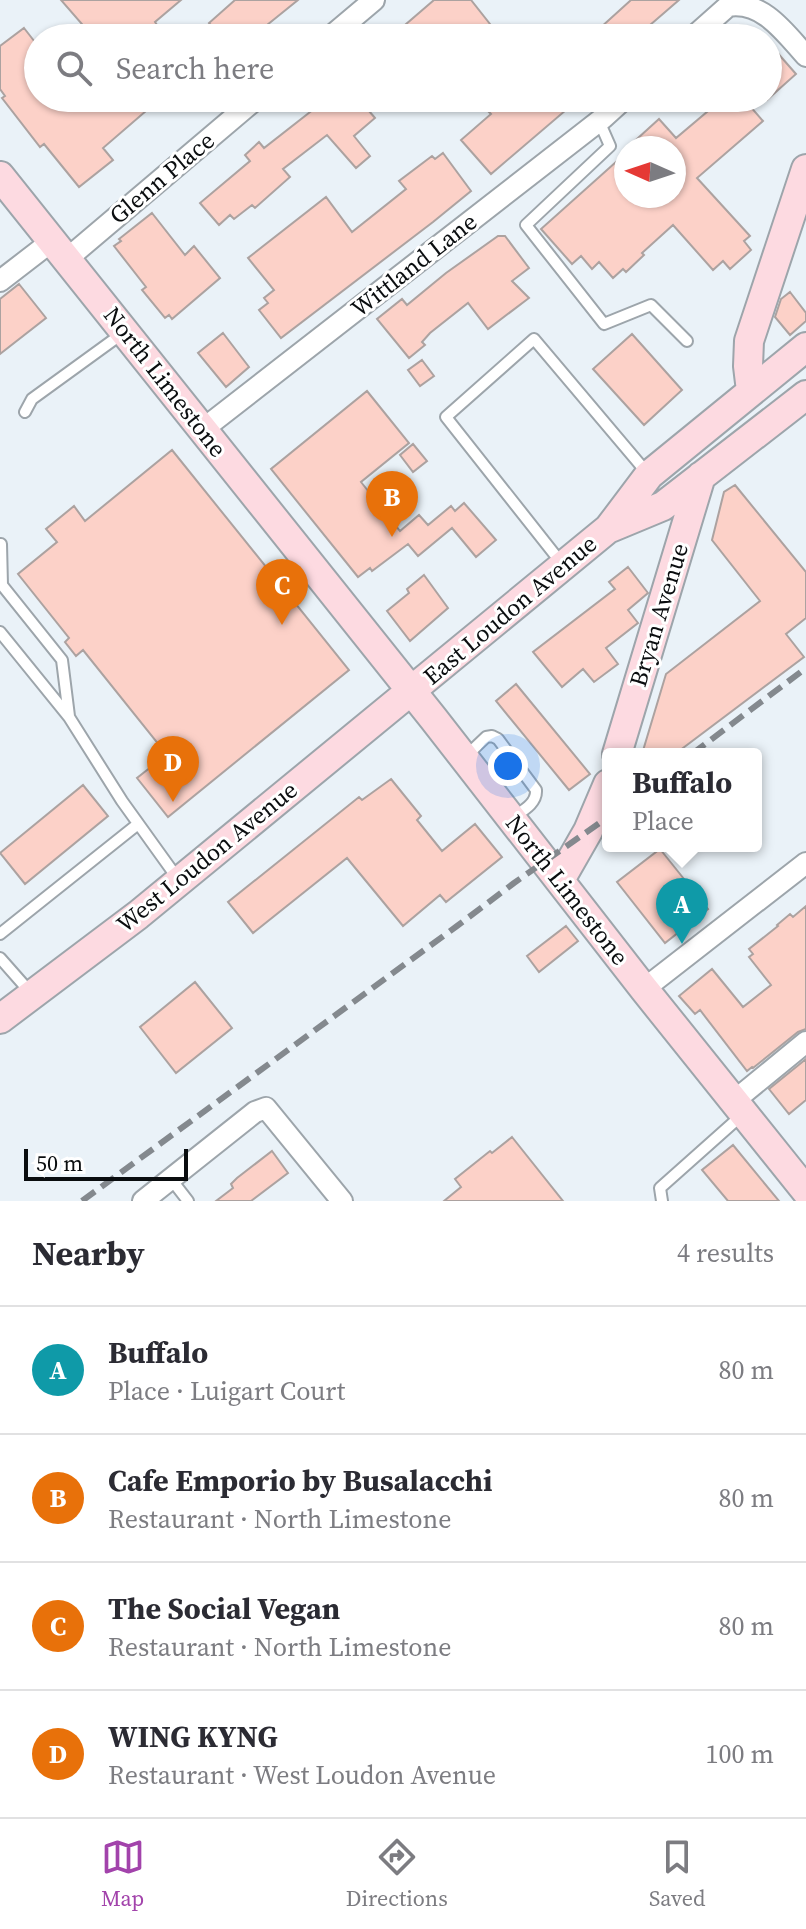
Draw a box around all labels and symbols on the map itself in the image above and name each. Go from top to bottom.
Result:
street label: Glenn Place [102,124,221,231]
north arrow [614,136,686,208]
street label: Wittland Lane [344,205,484,324]
street label: North Limestone [96,300,235,464]
pin: B [366,471,418,537]
street label: East Loudon Avenue [416,527,603,692]
street label: Bryan Avenue [621,539,696,691]
pin: C [256,559,308,625]
pin: D [147,736,199,802]
your location [488,746,528,786]
street label: West Loudon Avenue [109,773,304,940]
street label: North Limestone [498,808,637,972]
pin: A [656,878,708,944]
scale bar [24,1145,188,1181]

